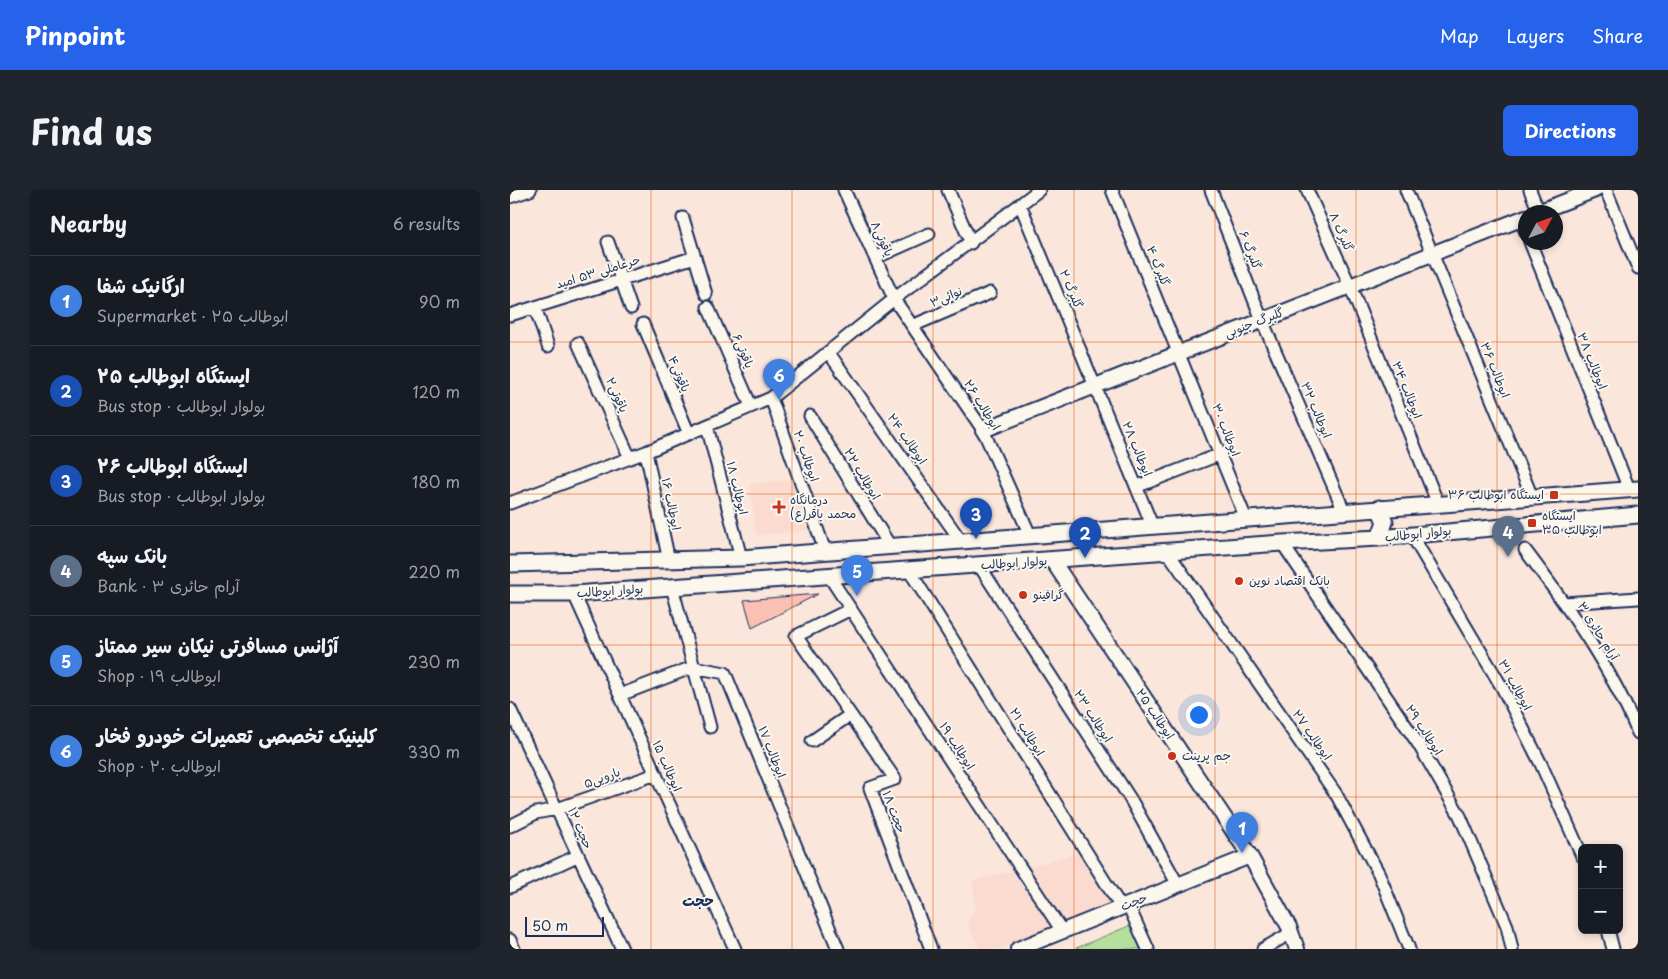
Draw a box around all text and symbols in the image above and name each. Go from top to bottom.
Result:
text: Pinpoint [25,17,126,53]
text: Map [1440,22,1479,49]
text: Layers [1507,22,1564,49]
text: Share [1592,22,1643,49]
text: Find us [30,104,152,157]
button: Directions [1503,105,1638,156]
north arrow [1518,205,1563,250]
text: Nearby [50,207,127,239]
street label: گلبرگ ۸ [1325,209,1359,254]
text: 6 results [393,211,460,235]
street label: یاقوتی۸ [867,218,899,259]
street label: گلبرگ ۶ [1235,228,1267,272]
street label: گلبرگ ۴ [1143,243,1175,288]
street label: حرعاملی ۵۳ امید [553,250,642,292]
street label: گلبرگ ۲ [1056,266,1088,311]
text: ارگانیک شفا [97,271,185,299]
street label: نوائی۳ [927,281,965,311]
text: 1 [62,289,70,313]
text: 90 m [419,289,460,313]
text: Supermarket · ابوطالب ۲۵ [97,303,289,327]
street label: گلبرگ جنوبی [1221,303,1286,342]
street label: ابوطالب ۳۸ [1573,330,1612,392]
street label: یاقوتی۶ [729,331,759,371]
street label: ابوطالب ۳۶ [1477,339,1515,400]
street label: یاقوتی۴ [664,353,696,395]
street label: ابوطالب ۳۴ [1388,358,1428,421]
pin: 6 [763,359,795,400]
text: ایستگاه ابوطالب ۲۵ [97,361,250,389]
street label: یاقوتی۲ [602,374,634,415]
street label: ابوطالب ۲۶ [960,376,1006,433]
text: 2 [60,379,72,403]
text: 120 m [413,379,460,403]
street label: ابوطالب ۳۲ [1297,379,1337,441]
text: Bus stop · بولوار ابوطالب [97,393,265,417]
street label: ابوطالب ۳۰ [1208,401,1246,459]
street label: ابوطالب ۲۴ [884,409,932,468]
street label: ابوطالب ۲۸ [1118,418,1158,479]
street label: ابوطالب ۲۰ [790,427,824,484]
street label: ابوطالب ۲۲ [840,444,885,503]
text: ایستگاه ابوطالب ۲۶ [97,451,248,479]
street label: ابوطالب ۱۸ [723,459,753,516]
text: 3 [61,469,71,493]
text: 180 m [412,469,460,493]
street label: ابوطالب ۱۶ [658,476,686,532]
text: Bus stop · بولوار ابوطالب [97,483,265,507]
place label: ایستگاه ابوطالب ۳۶ [1448,485,1544,503]
marker: ایستگاه ابوطالب ۳۶ [1548,489,1560,501]
place label: درمانگاه محمد باقر(ع) [790,490,856,523]
pin: 3 [960,498,992,539]
marker: درمانگاه محمد باقر(ع) [772,500,786,514]
place label: ایستگاه ابوطالب ۳۵ [1542,506,1602,538]
pin: 4 [1492,516,1524,557]
pin: 2 [1069,517,1101,558]
marker: ایستگاه ابوطالب ۳۵ [1526,517,1538,529]
street label: بولوار ابوطالب [1384,521,1452,545]
text: بانک سپه [97,541,167,569]
street label: بولوار ابوطالب [980,551,1048,573]
pin: 5 [841,555,873,596]
text: 4 [61,559,71,583]
text: 220 m [409,559,460,583]
place label: بانک اقتصاد نوین [1249,571,1330,589]
text: Bank · آرام حائری ۳ [97,573,240,597]
marker: بانک اقتصاد نوین [1233,575,1245,587]
street label: بولوار ابوطالب [576,579,644,601]
place label: گرافینو [1032,585,1064,603]
marker: گرافینو [1017,589,1029,601]
street label: آرام حائری ۳ [1573,598,1624,665]
text: آژانس مسافرتی نیکان سیر ممتاز [97,631,338,659]
text: 5 [61,649,71,673]
text: 230 m [408,649,460,673]
street label: ابوطالب ۳۱ [1494,656,1537,713]
text: Shop · ابوطالب ۱۹ [97,663,221,687]
street label: ابوطالب ۲۵ [1132,684,1180,743]
street label: ابوطالب ۲۳ [1070,686,1118,745]
street label: ابوطالب ۲۹ [1402,701,1448,758]
your location [1186,702,1212,728]
street label: ابوطالب ۲۱ [1006,704,1050,759]
street label: ابوطالب ۲۷ [1289,705,1337,763]
street label: ابوطالب ۱۹ [936,718,980,773]
text: کلینیک تخصصی تعمیرات خودرو فخار [97,721,377,749]
street label: ابوطالب ۱۷ [754,723,791,780]
street label: ابوطالب ۱۵ [649,737,687,794]
text: 6 [60,739,72,763]
text: 330 m [407,739,460,763]
place label: جم پرینت [1182,746,1231,765]
marker: جم پرینت [1166,750,1178,762]
text: Shop · ابوطالب ۲۰ [97,753,221,777]
street label: بارویی۵ [581,762,622,792]
street label: حجت ۱۸ [879,788,911,835]
street label: حجت ۱۲ [564,804,598,851]
pin: 1 [1226,812,1258,853]
map controls [1578,844,1623,934]
button: + [1578,844,1623,889]
street label: حجت [1118,888,1150,915]
button: − [1578,889,1623,934]
district label: حجت [682,890,714,911]
scale bar [525,914,604,937]
text: 50 m [532,915,568,936]

